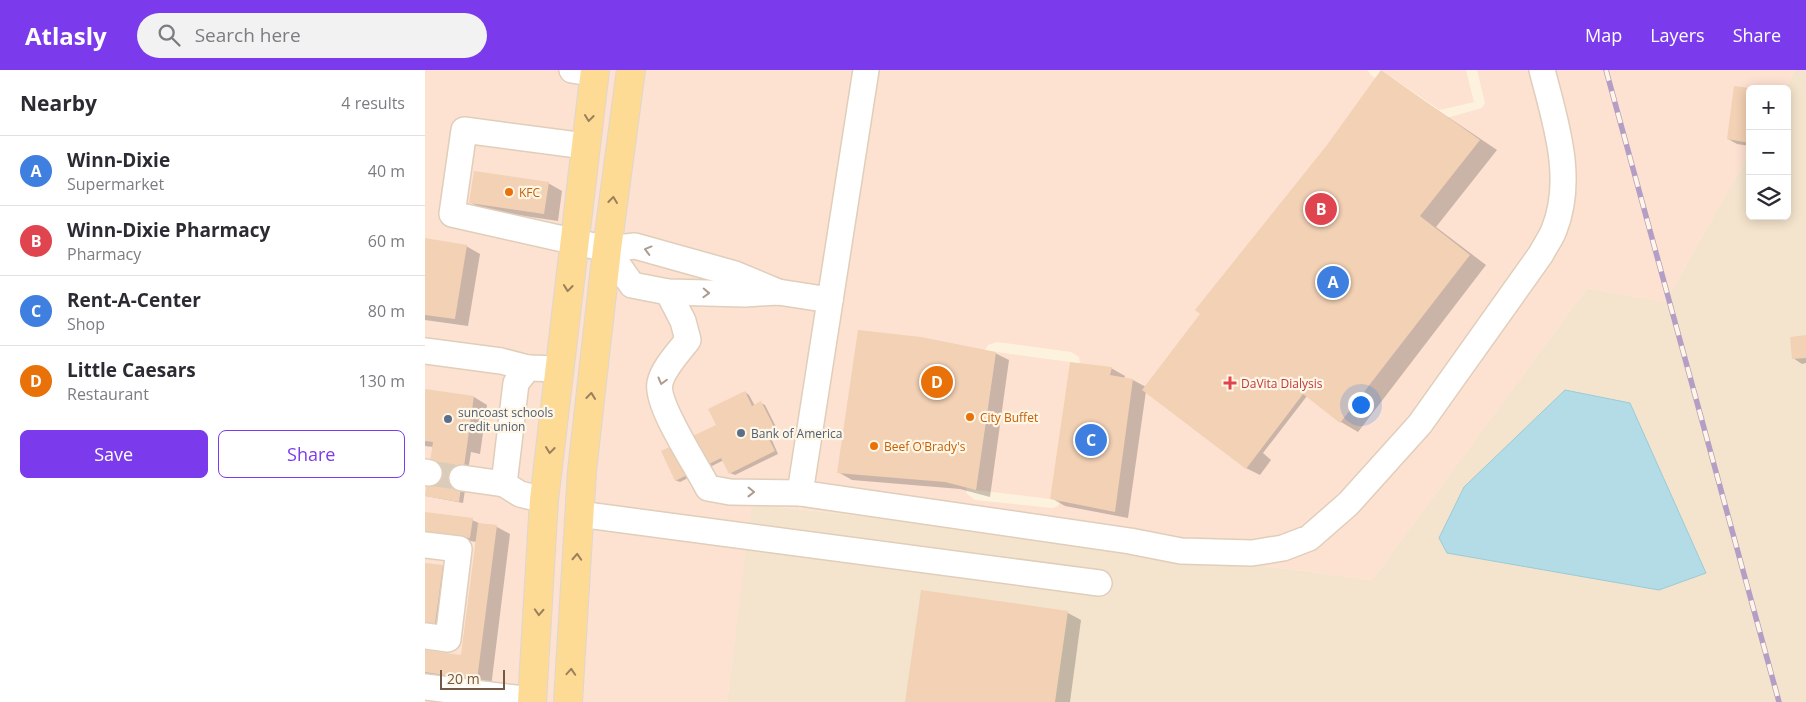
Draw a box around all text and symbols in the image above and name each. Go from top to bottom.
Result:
search box [137,13,487,58]
text: Atlasly [25,19,107,52]
icon: search [155,21,183,49]
text: Search here [195,22,301,48]
text: Map [1585,23,1622,47]
text: Layers [1650,23,1705,47]
text: Share [1733,23,1781,47]
map controls [1746,85,1791,220]
button: + [1746,85,1791,130]
text: Nearby [20,89,97,117]
text: 4 results [341,92,405,114]
one-way arrow [584,115,595,123]
button: − [1746,130,1791,175]
text: Winn-Dixie [67,147,170,173]
text: A [30,160,42,182]
text: 40 m [368,160,405,182]
text: Supermarket [67,173,164,195]
button: layers [1746,175,1791,220]
place label: KFC [519,184,541,201]
marker: KFC [503,186,515,198]
pin: B [1305,190,1337,228]
one-way arrow [607,196,618,204]
text: Winn-Dixie Pharmacy [67,217,270,243]
text: B [31,230,41,252]
text: 60 m [368,230,405,252]
text: Pharmacy [67,243,141,265]
one-way arrow [644,245,653,256]
pin: A [1317,263,1349,301]
one-way arrow [563,284,574,292]
text: Rent-A-Center [67,287,201,313]
one-way arrow [702,288,710,298]
text: C [31,300,41,322]
text: 80 m [368,300,405,322]
text: Shop [67,313,105,335]
text: Little Caesars [67,357,196,383]
pin: D [921,363,953,401]
text: D [30,370,42,392]
text: 130 m [359,370,405,392]
place label: DaVita Dialysis [1241,375,1323,392]
marker: DaVita Dialysis [1223,376,1237,390]
one-way arrow [657,377,668,385]
text: Restaurant [67,383,149,405]
one-way arrow [585,391,596,399]
your location [1348,392,1374,418]
place label: suncoast schools credit union [458,404,553,435]
place label: City Buffet [980,409,1038,426]
marker: City Buffet [964,411,976,423]
marker: suncoast schools credit union [442,413,454,425]
pin: C [1075,421,1107,459]
place label: Bank of America [751,425,842,442]
marker: Bank of America [735,427,747,439]
button: Save [20,430,208,478]
button: Share [218,430,405,478]
place label: Beef O'Brady's [884,438,966,455]
marker: Beef O'Brady's [868,440,880,452]
one-way arrow [545,446,556,454]
one-way arrow [748,487,755,497]
one-way arrow [572,553,582,561]
one-way arrow [533,608,544,616]
scale bar [440,667,505,690]
one-way arrow [565,667,576,675]
text: 20 m [447,669,480,688]

